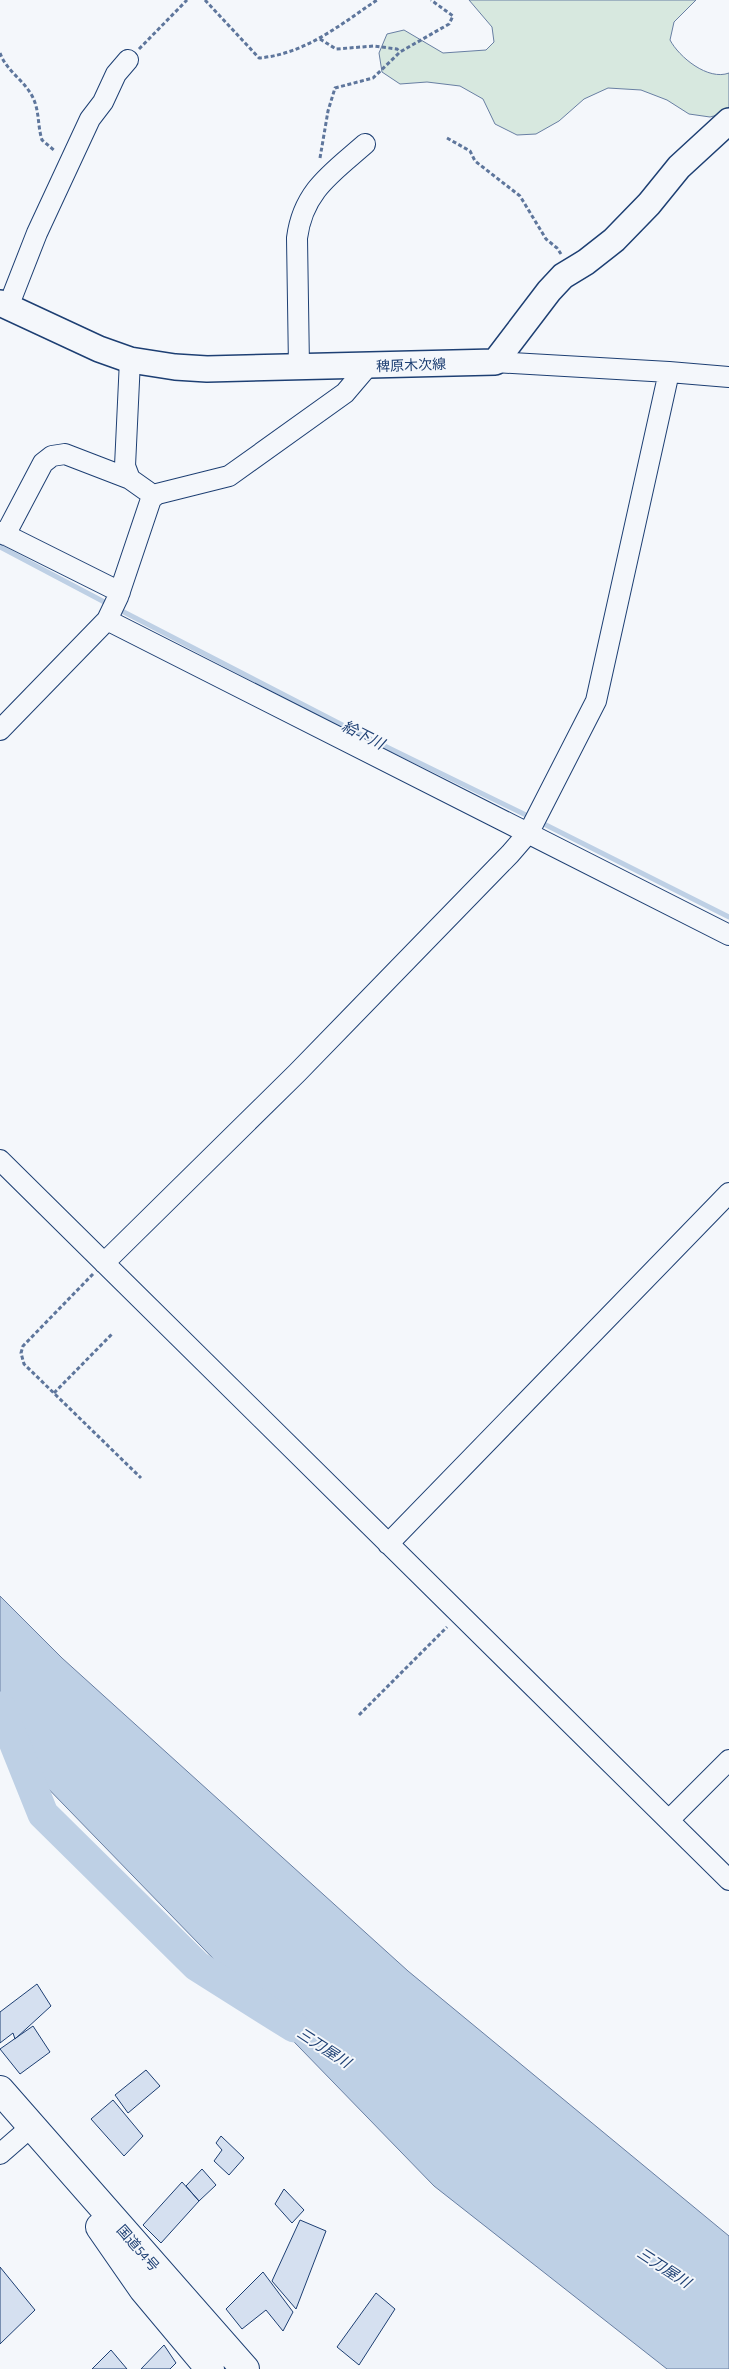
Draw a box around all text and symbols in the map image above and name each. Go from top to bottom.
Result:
street label: 稗原木次線 [376,355,446,377]
water label: 給下川 [338,716,389,756]
water label: 三刀屋川 [293,2023,356,2075]
street label: 国道54号 [111,2221,163,2276]
water label: 三刀屋川 [633,2243,696,2295]

